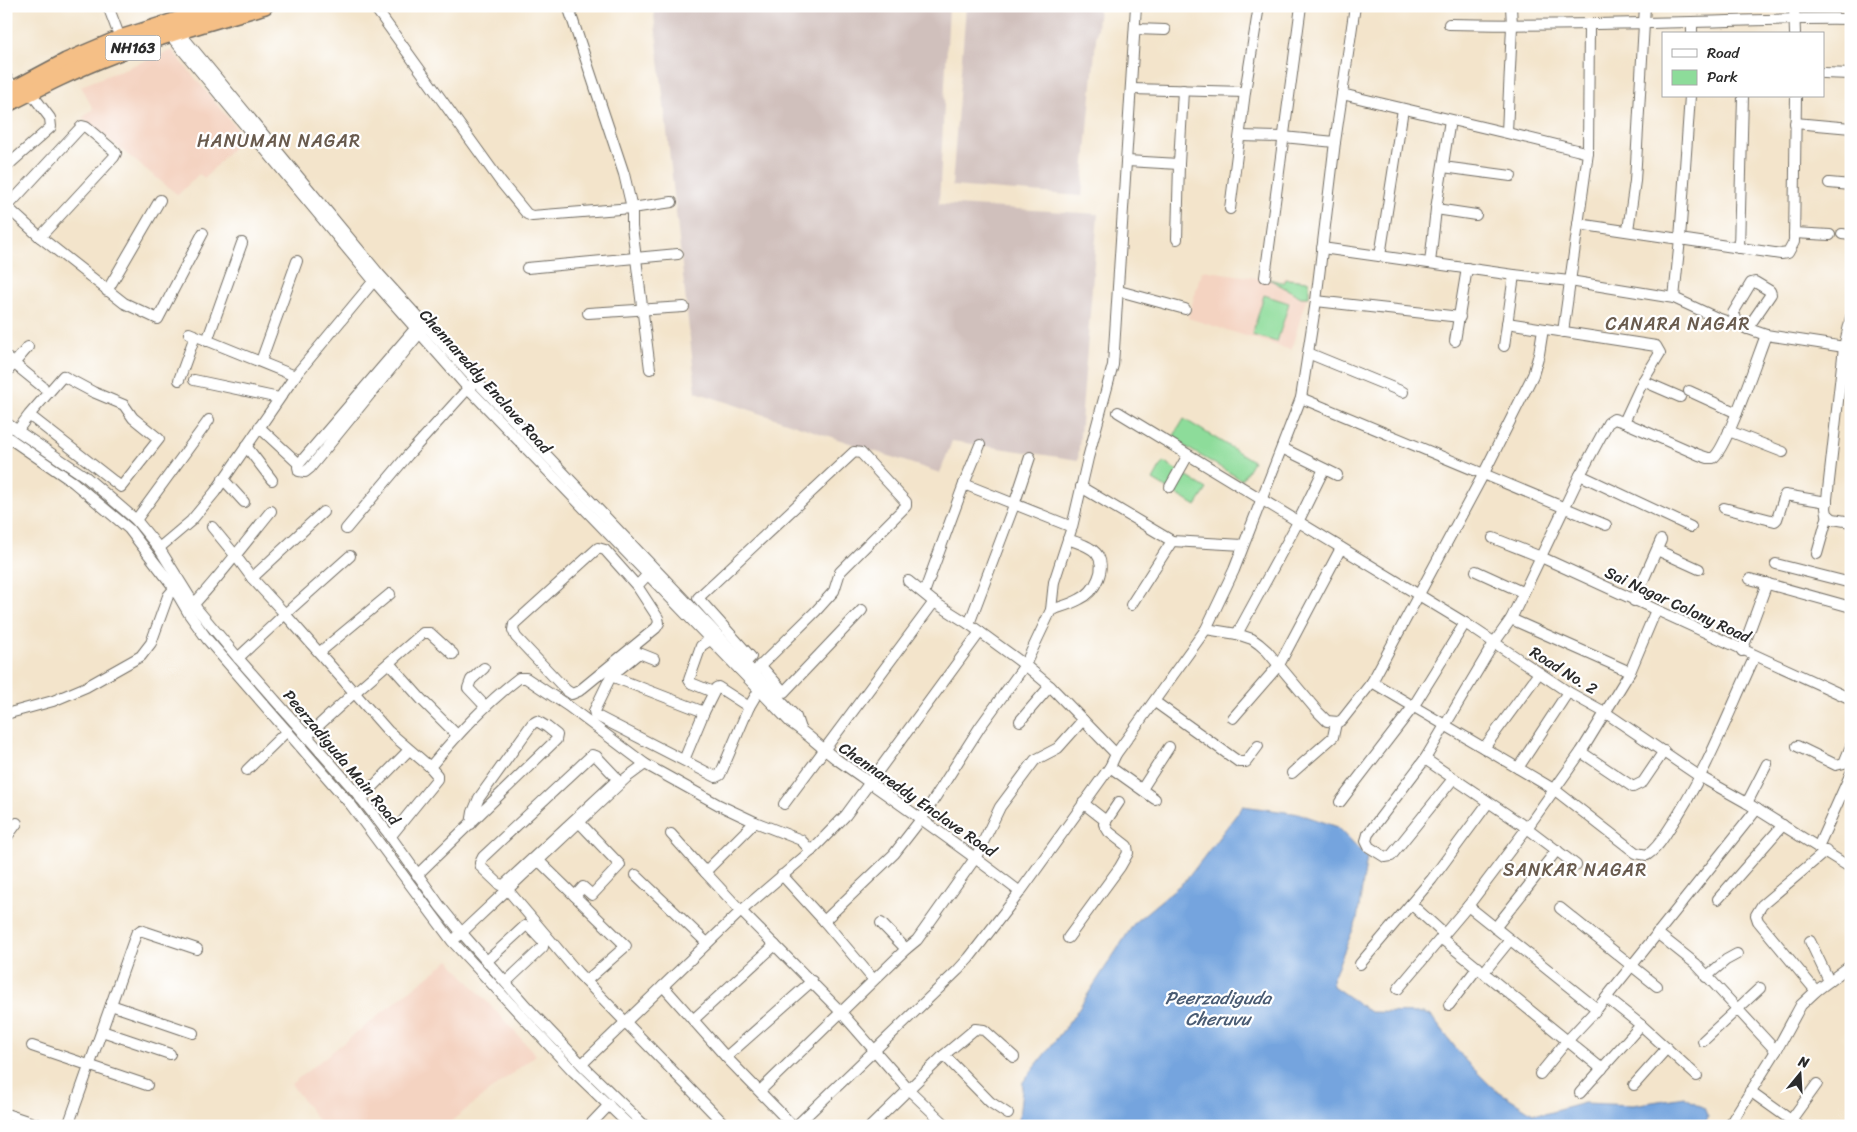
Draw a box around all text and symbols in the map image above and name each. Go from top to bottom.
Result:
legend [1662,32,1824,98]
road number: NH163 [106,36,160,60]
text: Road [1707,40,1740,66]
text: Park [1707,64,1738,90]
district label: HANUMAN NAGAR [197,125,361,157]
street label: Chennareddy Enclave Road [412,302,560,462]
district label: CANARA NAGAR [1606,308,1750,340]
street label: Sai Nagar Colony Road [1600,558,1757,652]
street label: Road No. 2 [1524,638,1604,703]
street label: Peerzadiguda Main Road [276,683,409,833]
street label: Chennareddy Enclave Road [833,734,1004,866]
district label: SANKAR NAGAR [1503,854,1647,886]
water label: Peerzadiguda Cheruvu [1165,982,1273,1035]
text: N [1794,1048,1813,1076]
north arrow [1774,1050,1824,1100]

